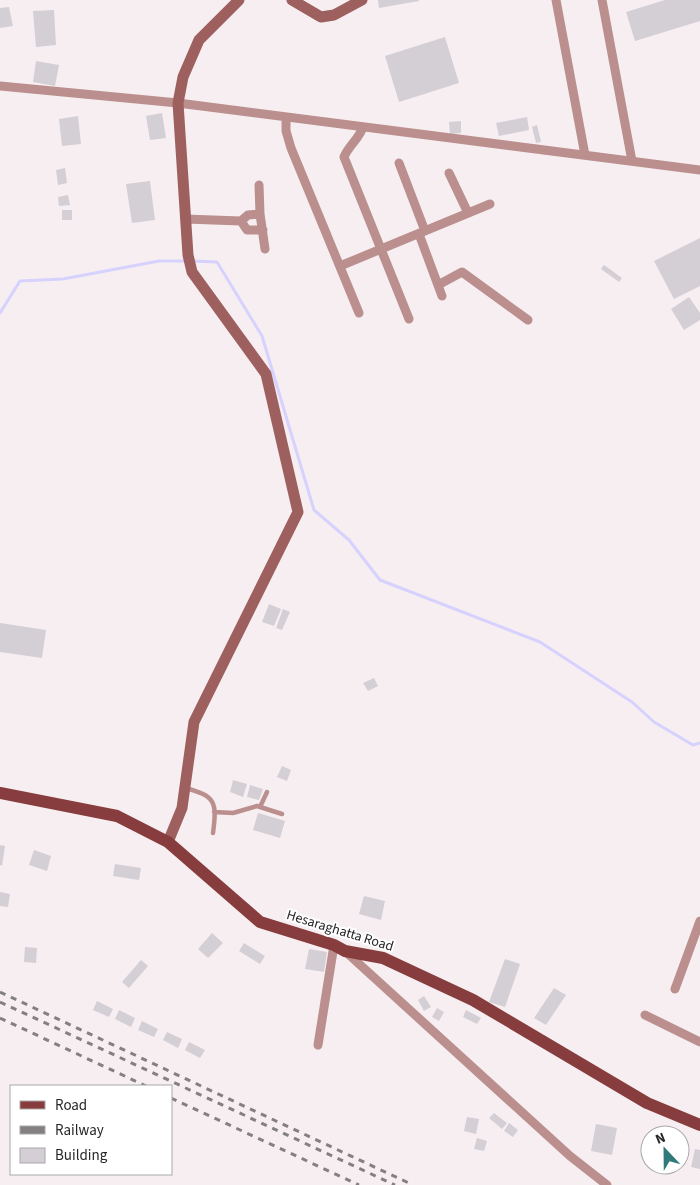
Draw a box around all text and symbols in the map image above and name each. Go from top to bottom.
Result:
street label: Hesaraghatta Road [284,905,396,957]
legend [10,1085,172,1175]
text: Road [55,1095,87,1116]
text: Railway [55,1120,104,1141]
north arrow [640,1125,690,1175]
text: N [652,1128,669,1150]
text: Building [55,1145,108,1166]

